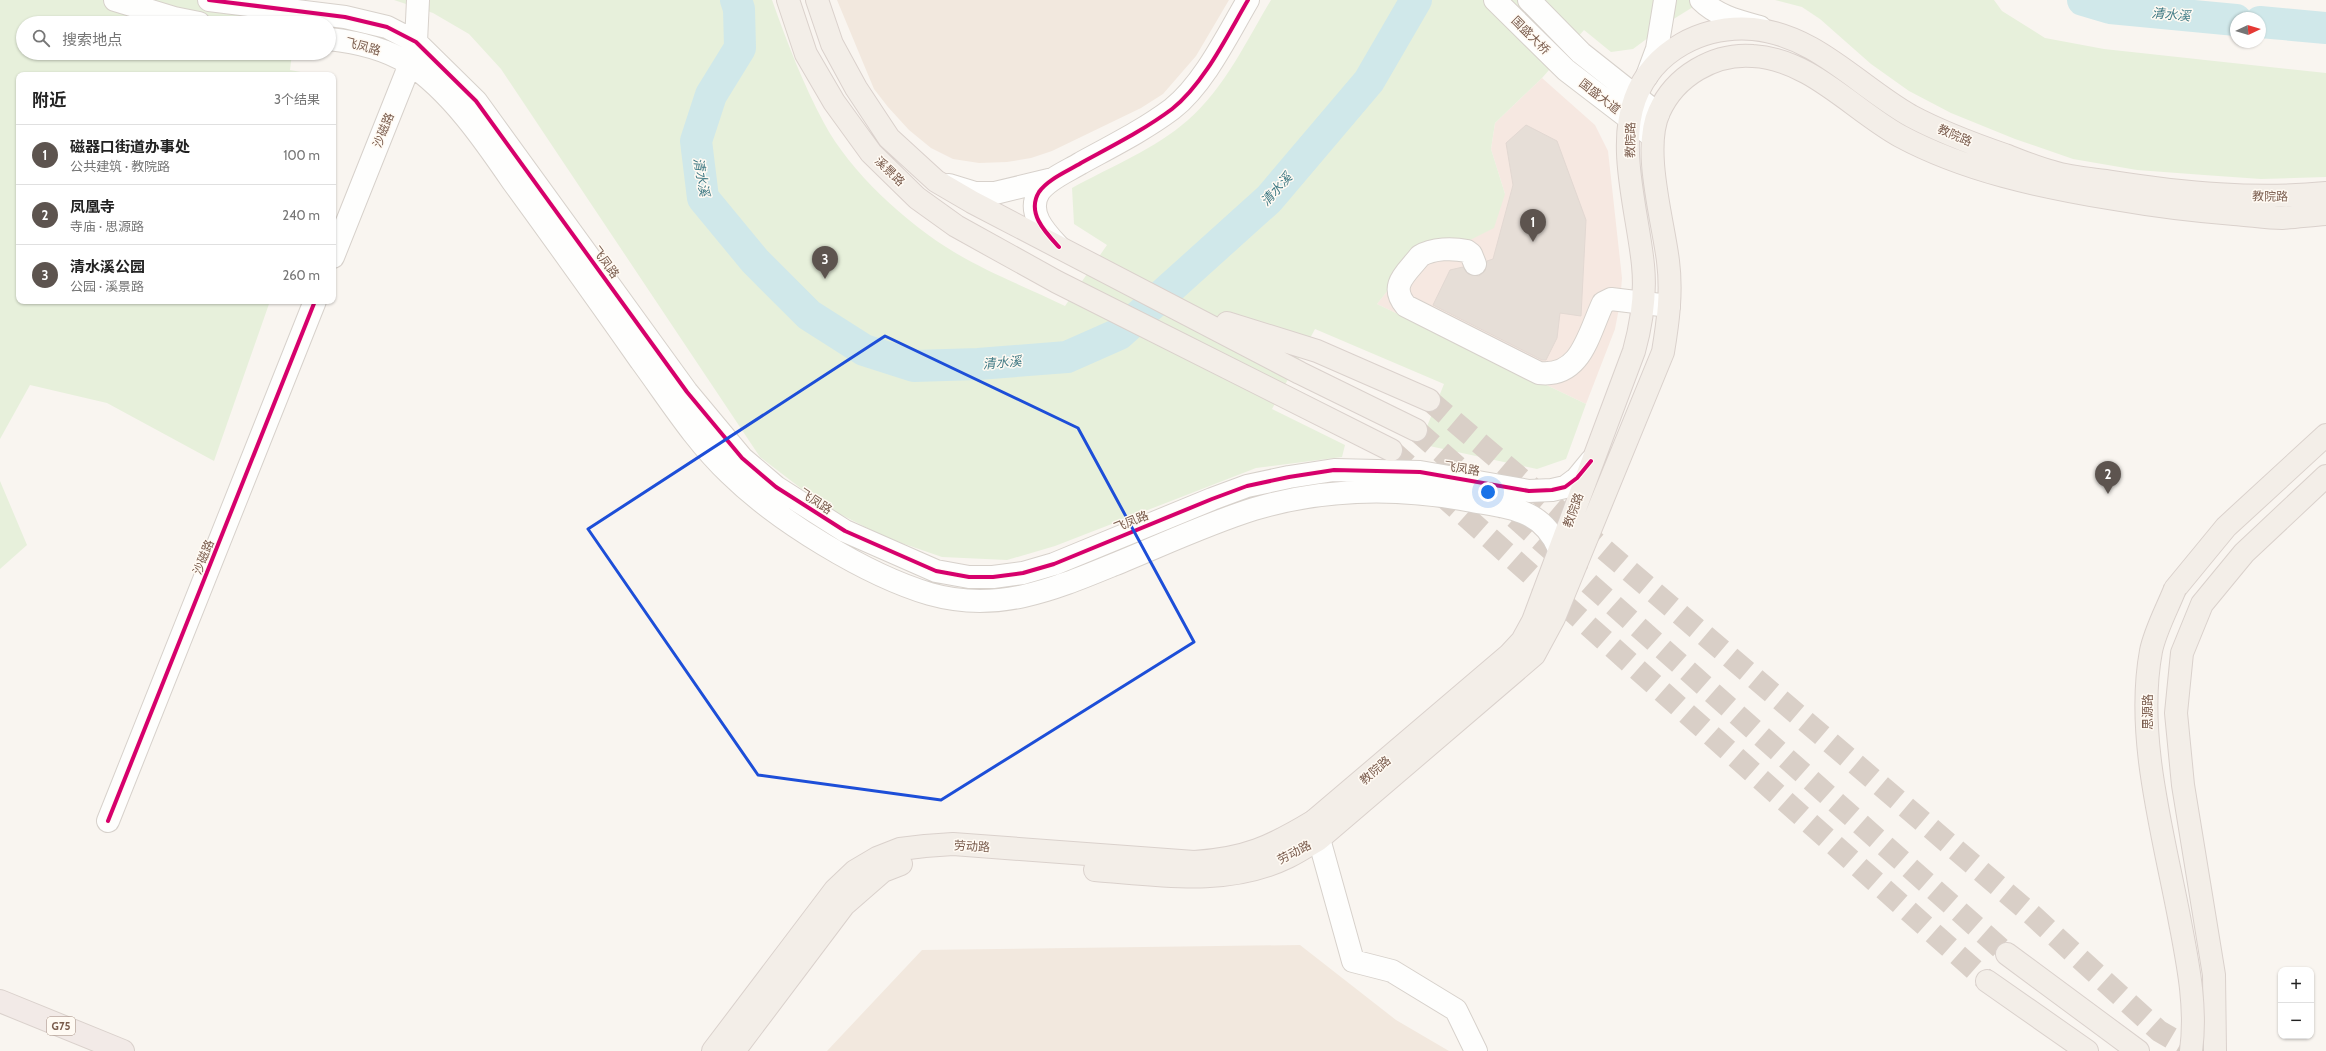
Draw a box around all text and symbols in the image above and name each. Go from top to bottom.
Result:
water label: 清水溪 [2151,4,2193,24]
north arrow [2230,12,2266,48]
street label: 国盛大桥 [1509,13,1553,57]
search box [16,16,336,60]
icon: search [30,27,52,49]
text: 搜索地点 [62,31,122,49]
street label: 飞凤路 [344,34,382,58]
street label: 国盛大道 [1576,75,1624,117]
text: 附近 [32,90,66,110]
text: 3个结果 [274,91,320,107]
street label: 沙磁路 [369,110,397,150]
street label: 教院路 [1935,121,1975,149]
street label: 教院路 [1622,122,1638,158]
text: 磁器口街道办事处 [70,138,190,156]
text: 1 [43,147,47,163]
text: 100 m [283,147,320,163]
street label: 溪景路 [872,153,908,189]
water label: 清水溪 [691,156,714,200]
text: 公共建筑 · 教院路 [70,158,170,174]
water label: 清水溪 [1257,168,1296,209]
street label: 教院路 [2252,188,2288,204]
text: 凤凰寺 [70,198,115,216]
text: 2 [42,207,48,223]
text: 240 m [282,207,320,223]
pin: 1 [1520,209,1546,242]
text: 寺庙 · 思源路 [70,218,144,234]
street label: 飞凤路 [589,243,623,281]
pin: 3 [812,246,838,279]
text: 清水溪公园 [70,258,145,276]
text: 3 [41,267,49,283]
text: 260 m [282,267,320,283]
text: 公园 · 溪景路 [70,278,144,294]
water label: 清水溪 [982,352,1024,372]
street label: 飞凤路 [1443,458,1481,478]
pin: 2 [2095,461,2121,494]
your location [1478,482,1498,502]
street label: 飞凤路 [797,485,835,517]
street label: 教院路 [1560,491,1586,529]
street label: 飞凤路 [1111,507,1151,535]
street label: 沙磁路 [189,537,217,577]
street label: 思源路 [2140,694,2155,730]
street label: 教院路 [1356,753,1394,787]
street label: 劳动路 [1275,837,1313,867]
street label: 劳动路 [954,838,990,854]
map controls [2278,967,2314,1039]
button: + [2278,967,2314,1003]
button: − [2278,1003,2314,1039]
road number: G75 [47,1017,75,1035]

